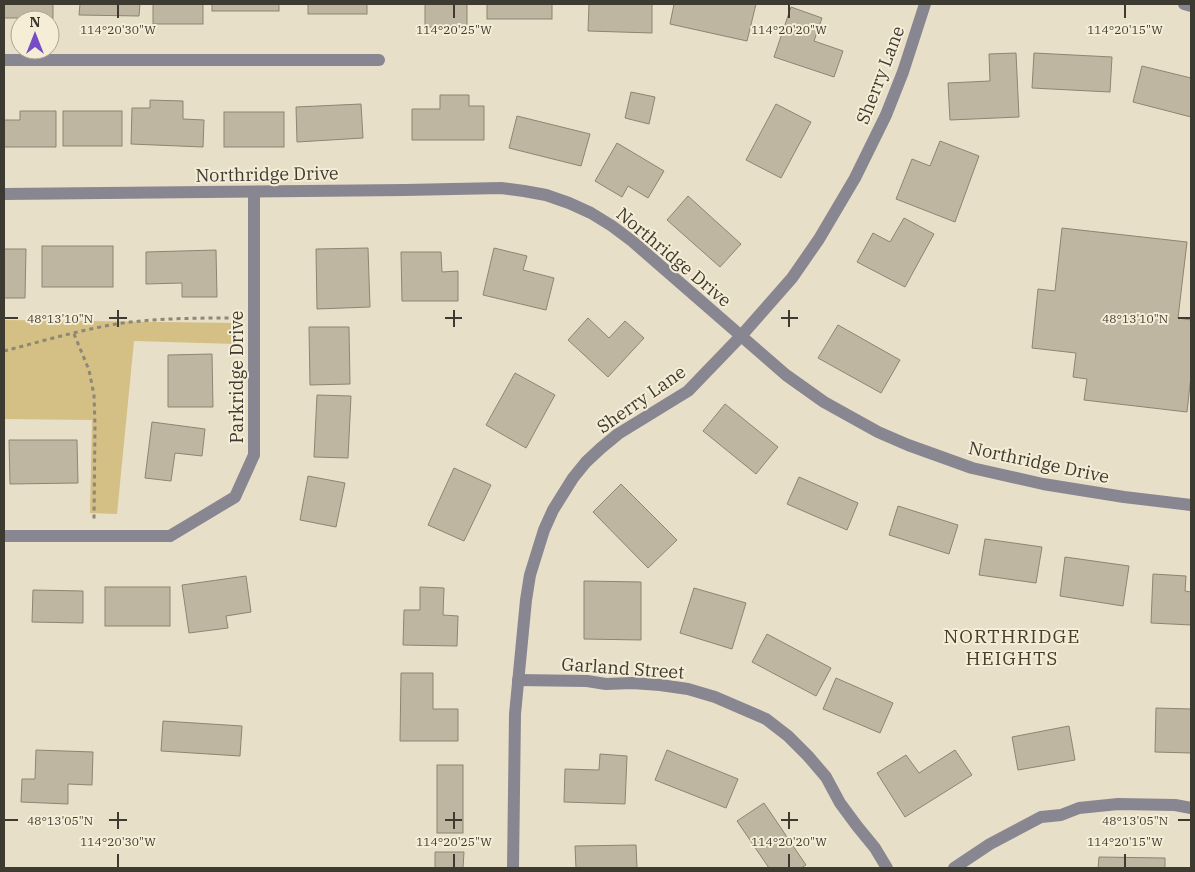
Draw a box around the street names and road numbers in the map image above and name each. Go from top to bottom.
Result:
street label: Sherry Lane [851,23,909,127]
street label: Northridge Drive [195,161,339,187]
street label: Northridge Drive [612,202,736,312]
street label: Parkridge Drive [225,311,248,443]
street label: Sherry Lane [592,360,690,438]
street label: Northridge Drive [967,436,1111,488]
street label: Garland Street [561,652,685,684]

